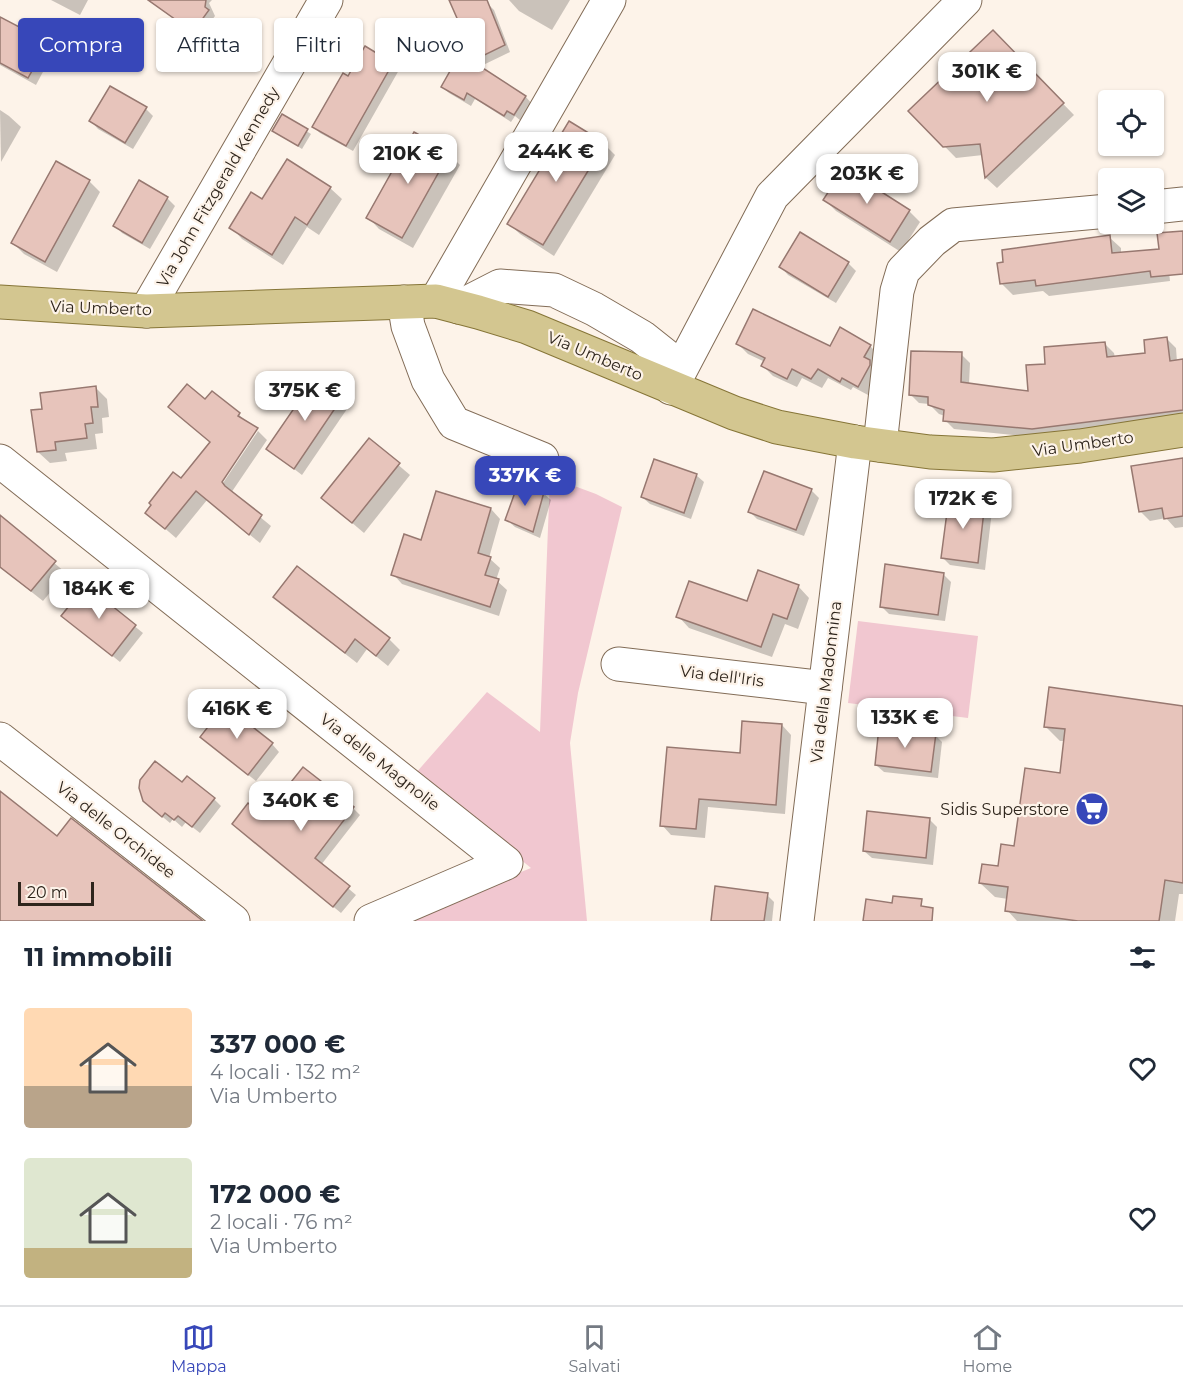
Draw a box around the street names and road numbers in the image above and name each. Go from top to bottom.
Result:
street label: Via John Fitzgerald Kennedy [153,83,283,291]
street label: Via Umberto [50,297,152,319]
street label: Via Umberto [544,327,646,385]
street label: Via Umberto [1031,428,1135,460]
street label: Via della Madonnina [807,600,845,764]
street label: Via dell'Iris [679,661,765,691]
street label: Via delle Magnolie [316,709,444,815]
street label: Via delle Orchidee [53,778,179,882]

